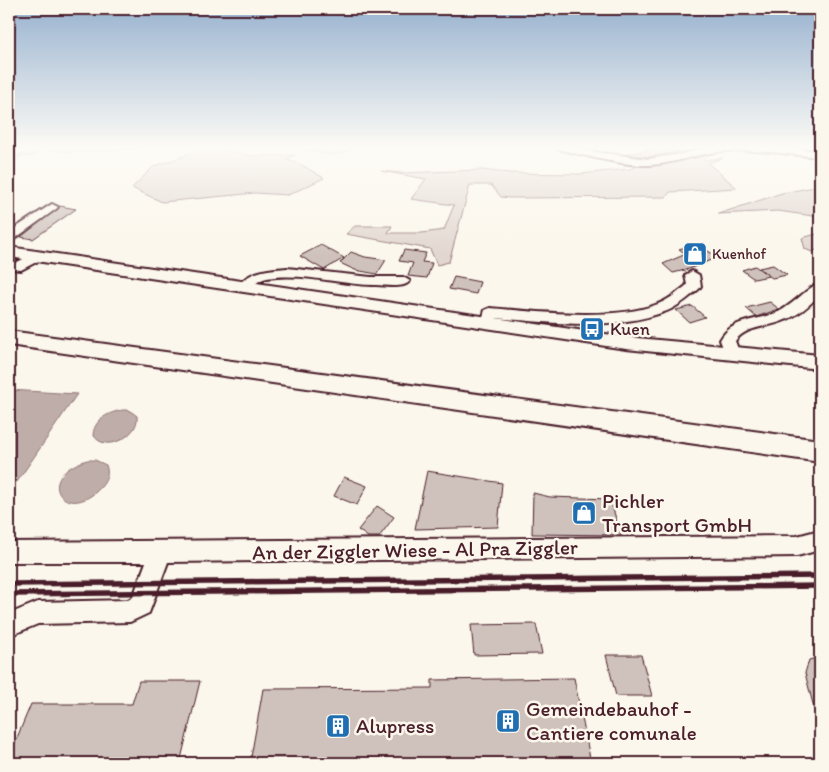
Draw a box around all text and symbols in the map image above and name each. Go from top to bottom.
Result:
shop icon: Kuenhof [682,241,708,267]
place label: Kuenhof [712,245,767,263]
bus stop icon: Kuen [579,316,605,342]
place label: Kuen [610,318,650,340]
place label: Pichler Transport GmbH [602,488,752,537]
shop icon: Pichler Transport GmbH [571,500,597,526]
street label: An der Ziggler Wiese - Al Pra Ziggler [252,534,578,565]
place label: Gemeindebauhof - Cantiere comunale [526,696,697,745]
building icon: Gemeindebauhof - Cantiere comunale [495,708,521,734]
building icon: Alupress [325,713,351,739]
place label: Alupress [356,713,434,738]

